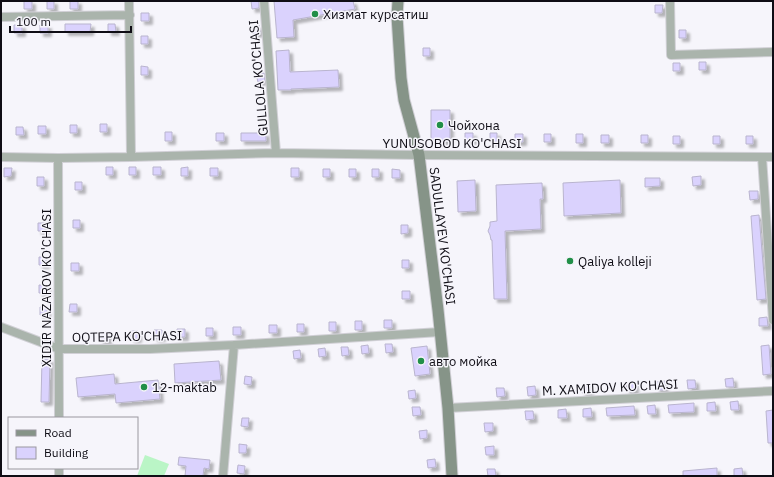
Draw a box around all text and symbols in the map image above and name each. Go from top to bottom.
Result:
place label: Хизмат курсатиш [323,6,429,23]
scale bar [10,8,131,34]
marker: Хизмат курсатиш [310,9,320,19]
text: 100 m [16,14,51,29]
street label: GULLOLA KO'CHASI [245,19,272,137]
place label: Чойхона [448,117,500,134]
marker: Чойхона [435,120,445,130]
street label: YUNUSOBOD KO'CHASI [382,135,522,152]
street label: SADULLAYEV KO'CHASI [426,166,459,306]
street label: XIDIR NAZAROV KO'CHASI [38,209,55,367]
place label: Qaliya kolleji [578,253,652,270]
marker: Qaliya kolleji [565,256,575,266]
street label: OQTEPA KO'CHASI [72,327,182,346]
place label: авто мойка [429,353,497,370]
marker: авто мойка [416,356,426,366]
street label: M. XAMIDOV KO'CHASI [541,375,679,400]
place label: 12-maktab [152,379,217,396]
marker: 12-maktab [139,382,149,392]
legend [8,417,138,469]
text: Road [44,425,72,440]
text: Building [44,445,89,460]

